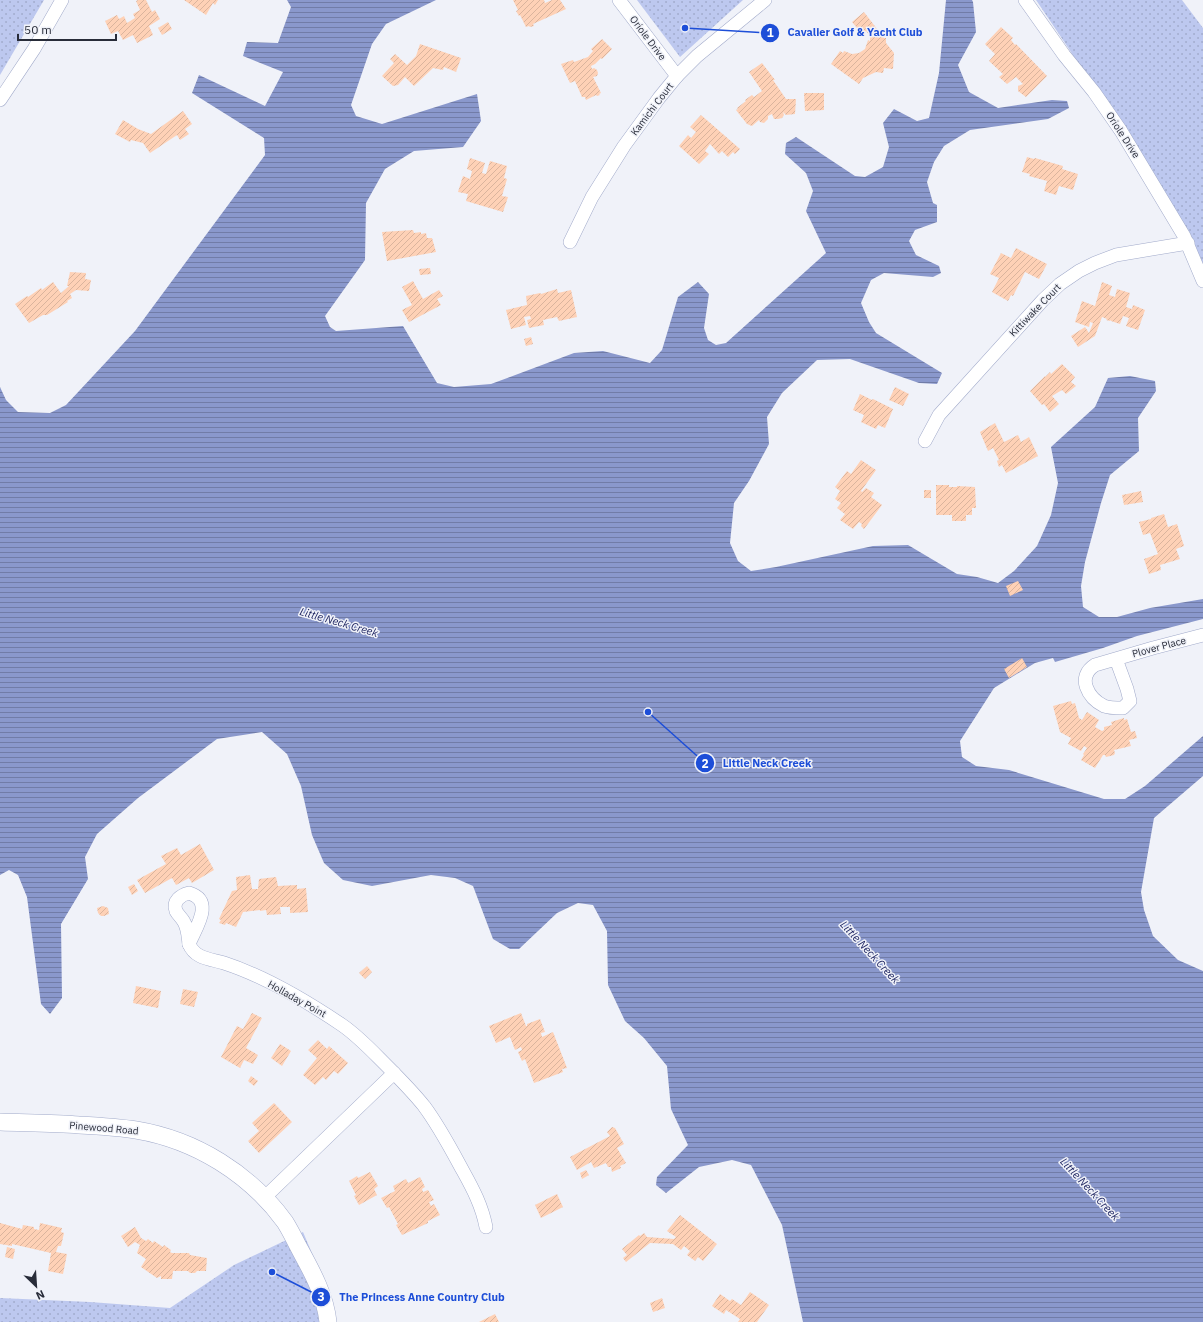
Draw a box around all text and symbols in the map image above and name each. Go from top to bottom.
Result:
street label: Oriole Drive [627,13,669,63]
scale bar [18,16,116,42]
callout: Cavalier Golf & Yacht Club [760,21,931,44]
text: 50 m [24,22,52,37]
text: 1 [766,25,774,40]
text: Cavalier Golf & Yacht Club [787,25,923,39]
street label: Kamichi Court [628,80,676,138]
street label: Oriole Drive [1103,109,1143,161]
street label: Kittiwake Court [1006,280,1064,339]
water label: Little Neck Creek [298,604,380,640]
street label: Plover Place [1131,633,1188,660]
callout: Little Neck Creek [695,752,819,775]
text: 2 [701,756,709,771]
text: Little Neck Creek [723,756,812,770]
water label: Little Neck Creek [837,918,903,987]
street label: Holladay Point [265,978,329,1021]
street label: Pinewood Road [69,1118,139,1138]
water label: Little Neck Creek [1057,1155,1123,1224]
north arrow [16,1266,56,1306]
callout: The Princess Anne Country Club [311,1285,512,1308]
text: N [34,1287,47,1303]
text: 3 [317,1289,325,1304]
text: The Princess Anne Country Club [339,1290,505,1304]

